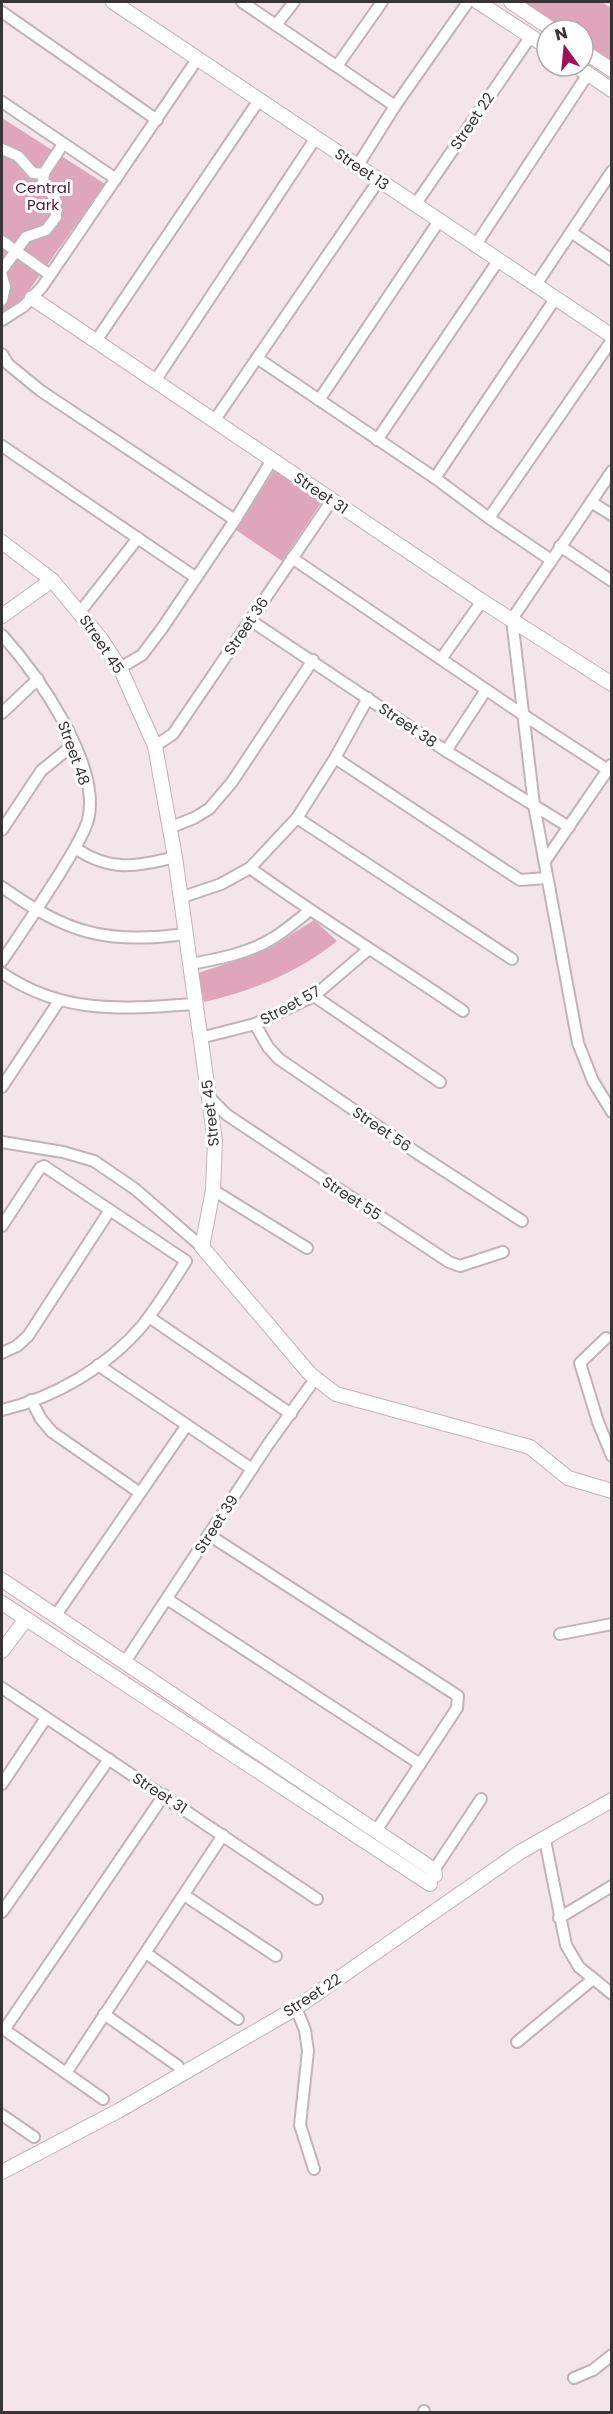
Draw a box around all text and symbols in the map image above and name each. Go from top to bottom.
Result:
north arrow [535,18,595,78]
text: N [552,21,570,47]
street label: Street 22 [445,88,499,154]
street label: Street 13 [331,143,393,195]
park label: Central Park [15,177,71,215]
street label: Street 31 [290,467,352,519]
street label: Street 36 [219,593,273,659]
street label: Street 45 [75,610,129,678]
street label: Street 38 [375,698,441,752]
street label: Street 48 [53,718,95,788]
street label: Street 57 [256,980,324,1030]
street label: Street 45 [196,1079,224,1147]
street label: Street 56 [348,1102,416,1156]
street label: Street 55 [318,1171,386,1225]
street label: Street 39 [189,1491,243,1557]
street label: Street 31 [128,1767,192,1819]
street label: Street 22 [279,1968,345,2022]

